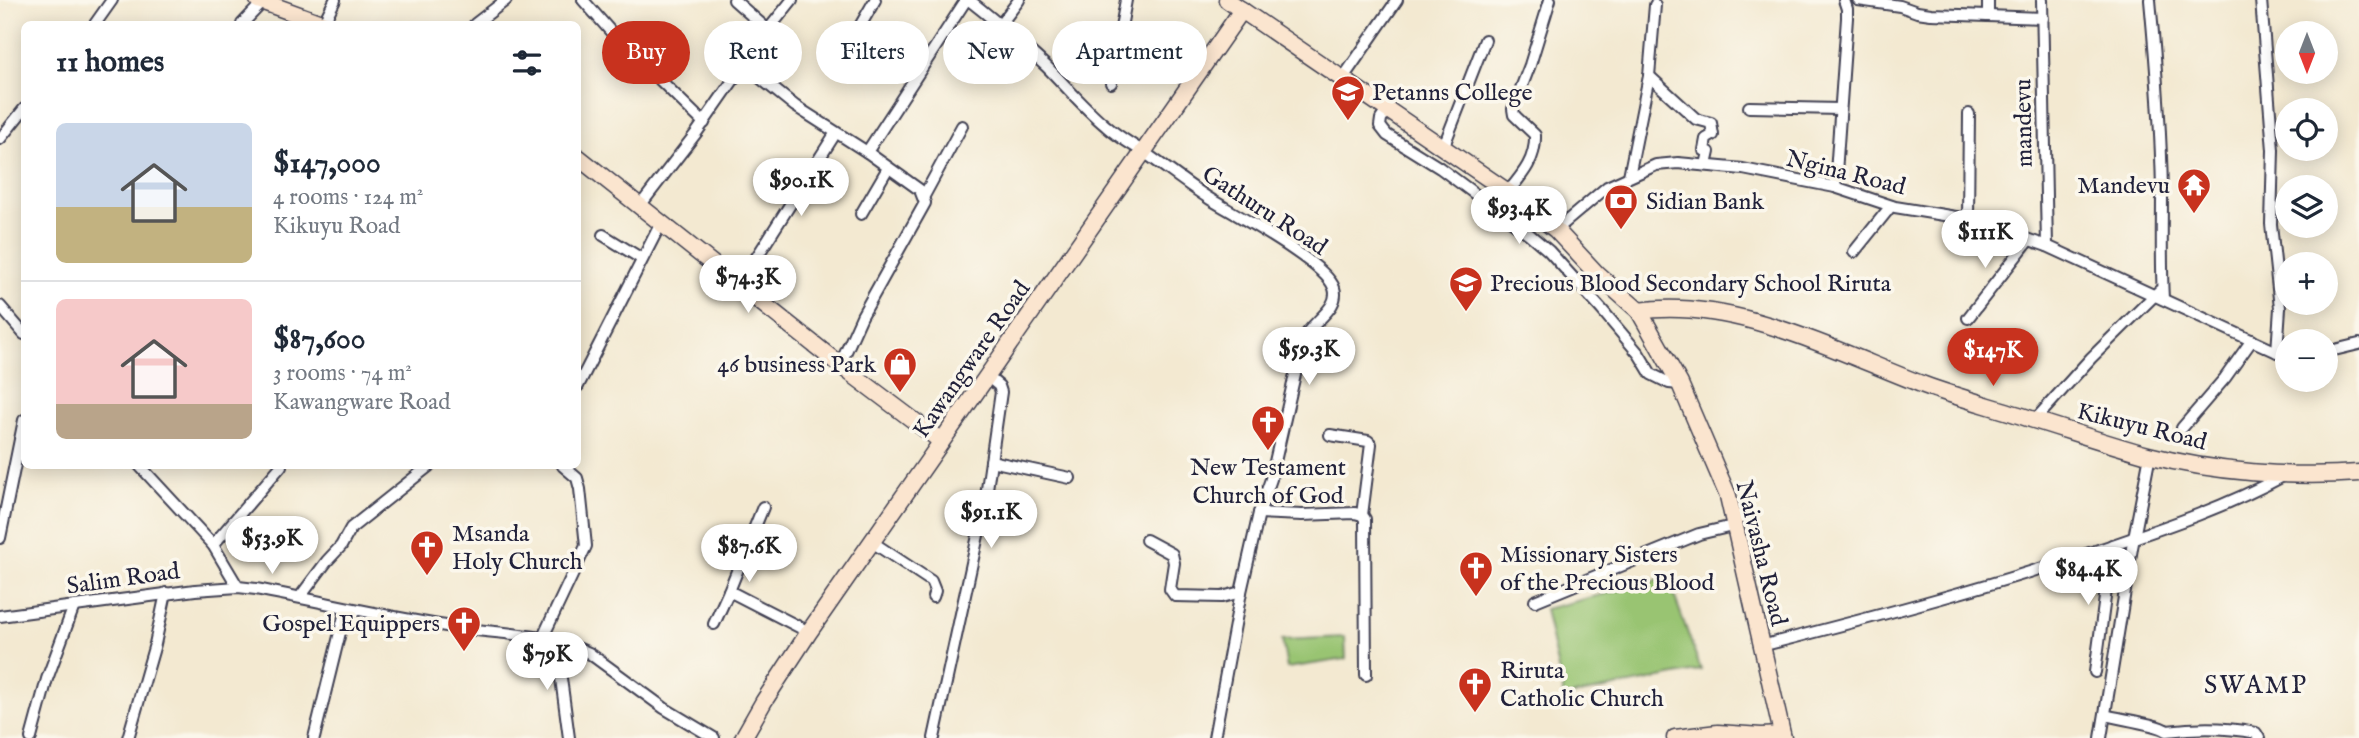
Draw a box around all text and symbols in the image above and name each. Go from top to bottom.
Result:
chip: Buy [602,21,690,84]
chip: Rent [704,21,802,84]
chip: Filters [816,21,929,84]
chip: New [943,21,1038,84]
chip: Apartment [1052,21,1207,84]
north arrow [2275,21,2338,84]
map controls [2275,21,2338,392]
text: 11 homes [56,44,164,82]
icon: filters [508,44,546,82]
school or university icon: Petanns College [1329,73,1367,122]
place label: Petanns College [1372,78,1533,109]
street label: mandevu [2008,78,2041,168]
button: locate [2275,98,2338,161]
street label: Ngina Road [1783,144,1909,203]
text: $147,000 [273,145,381,183]
icon: home [112,151,196,235]
pin: $90.1K [744,158,858,218]
street label: Gathuru Road [1196,159,1333,263]
text: $90.1K [769,166,833,195]
temple icon: Mandevu [2175,166,2213,215]
place label: Mandevu [2077,171,2170,202]
button: layers [2275,175,2338,238]
bank icon: Sidian Bank [1602,182,1640,231]
text: 4 rooms · 124 m² [273,183,423,212]
pin: $93.4K [1462,187,1576,246]
place label: Sidian Bank [1646,187,1764,218]
text: $93.4K [1487,194,1551,223]
pin: $111K [1936,210,2034,270]
text: Kikuyu Road [273,212,400,241]
text: $111K [1957,218,2013,247]
button: + [2275,252,2338,315]
pin: $74.3K [691,256,805,315]
text: $74.3K [715,263,781,292]
school or university icon: Precious Blood Secondary School Riruta [1447,264,1485,313]
place label: Precious Blood Secondary School Riruta [1490,269,1892,300]
street label: Kawangware Road [906,275,1038,445]
text: $87,600 [273,321,366,359]
icon: home [112,327,196,411]
pin: $59.3K [1252,328,1366,387]
pin: $147K [1944,328,2042,388]
button: − [2275,329,2338,392]
text: $59.3K [1278,335,1340,364]
text: $147K [1963,336,2023,365]
shop icon: 46 business Park [881,345,919,394]
place label: 46 business Park [717,350,876,381]
text: 3 rooms · 74 m² [273,359,412,388]
text: Kawangware Road [273,388,450,417]
street label: Kikuyu Road [2073,396,2210,459]
church icon: New Testament Church of God [1249,403,1287,452]
place label: New Testament Church of God [1190,453,1346,512]
street label: Naivasha Road [1728,477,1794,629]
pin: $91.1K [934,490,1048,550]
text: $91.1K [960,498,1022,527]
pin: $53.9K [215,516,329,576]
place label: Msanda Holy Church [452,519,583,578]
text: $53.9K [241,524,303,553]
pin: $87.6K [692,524,806,584]
church icon: Msanda Holy Church [408,528,446,577]
text: $87.6K [717,532,781,561]
place label: Missionary Sisters of the Precious Blood [1500,540,1714,599]
pin: $84.4K [2031,548,2145,607]
church icon: Missionary Sisters of the Precious Blood [1457,549,1495,598]
text: $84.4K [2055,555,2121,584]
street label: Salim Road [65,556,182,603]
church icon: Gospel Equippers [445,604,483,653]
place label: Gospel Equippers [262,609,440,640]
pin: $79K [506,632,588,692]
text: $79K [522,640,572,669]
place label: Riruta Catholic Church [1500,656,1664,715]
church icon: Riruta Catholic Church [1456,665,1494,714]
district label: SWAMP [2204,669,2308,702]

